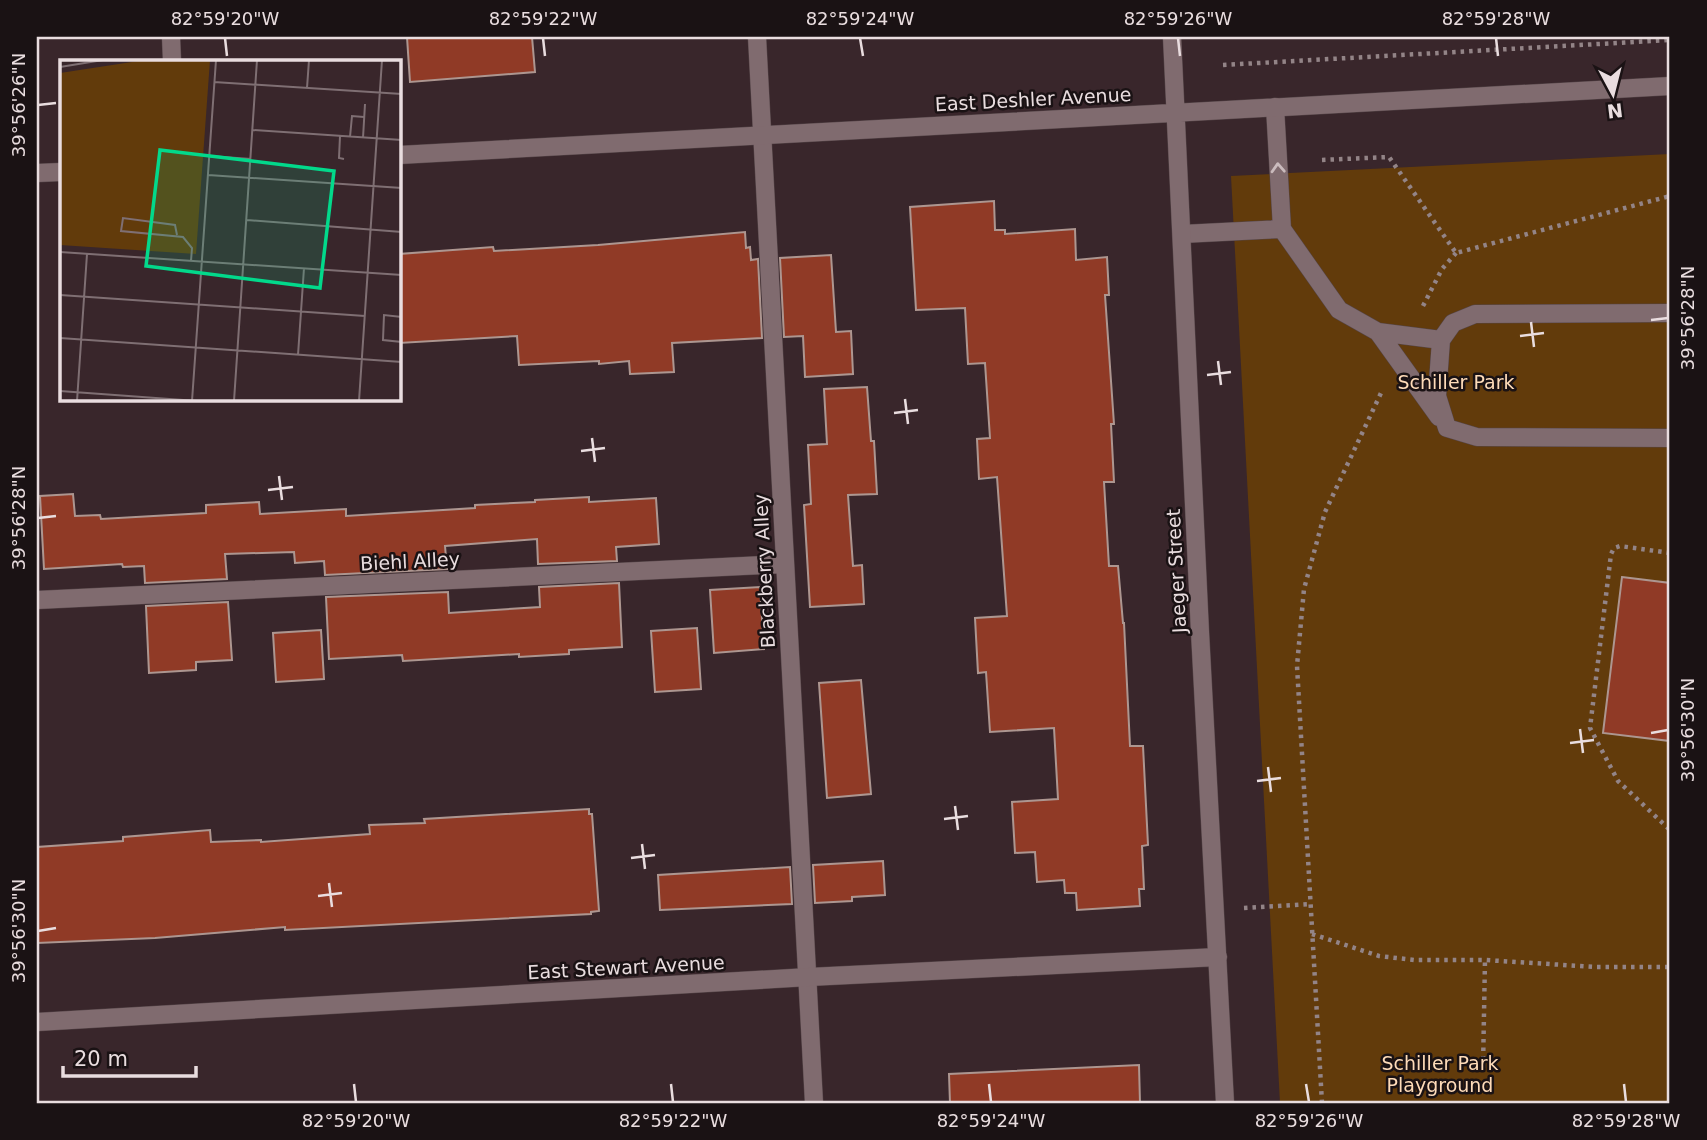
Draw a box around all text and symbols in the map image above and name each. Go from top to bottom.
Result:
text: 82°59'20"W [171,8,280,29]
text: 82°59'22"W [489,8,598,29]
text: 82°59'24"W [806,8,915,29]
text: 82°59'26"W [1124,8,1233,29]
text: 82°59'28"W [1442,8,1551,29]
text: 39°56'26"N [8,53,29,157]
inset map [60,60,401,401]
north arrow [1578,60,1648,130]
street label: East Deshler Avenue [934,83,1132,115]
text: N [1606,99,1624,123]
one-way arrow [1271,162,1286,173]
text: 39°56'28"N [1677,266,1698,370]
park label: Schiller Park [1398,371,1515,393]
text: 39°56'28"N [8,466,29,570]
street label: Blackberry Alley [749,493,779,649]
street label: Jaeger Street [1162,508,1190,635]
street label: Biehl Alley [360,547,460,575]
text: 39°56'30"N [1677,678,1698,782]
text: 39°56'30"N [8,879,29,983]
street label: East Stewart Avenue [527,951,725,983]
scale bar [63,1035,196,1079]
text: 20 m [74,1047,128,1071]
park label: Schiller Park Playground [1382,1052,1499,1096]
text: 82°59'20"W [302,1110,411,1131]
text: 82°59'22"W [619,1110,728,1131]
text: 82°59'24"W [937,1110,1046,1131]
text: 82°59'26"W [1255,1110,1364,1131]
text: 82°59'28"W [1572,1110,1681,1131]

